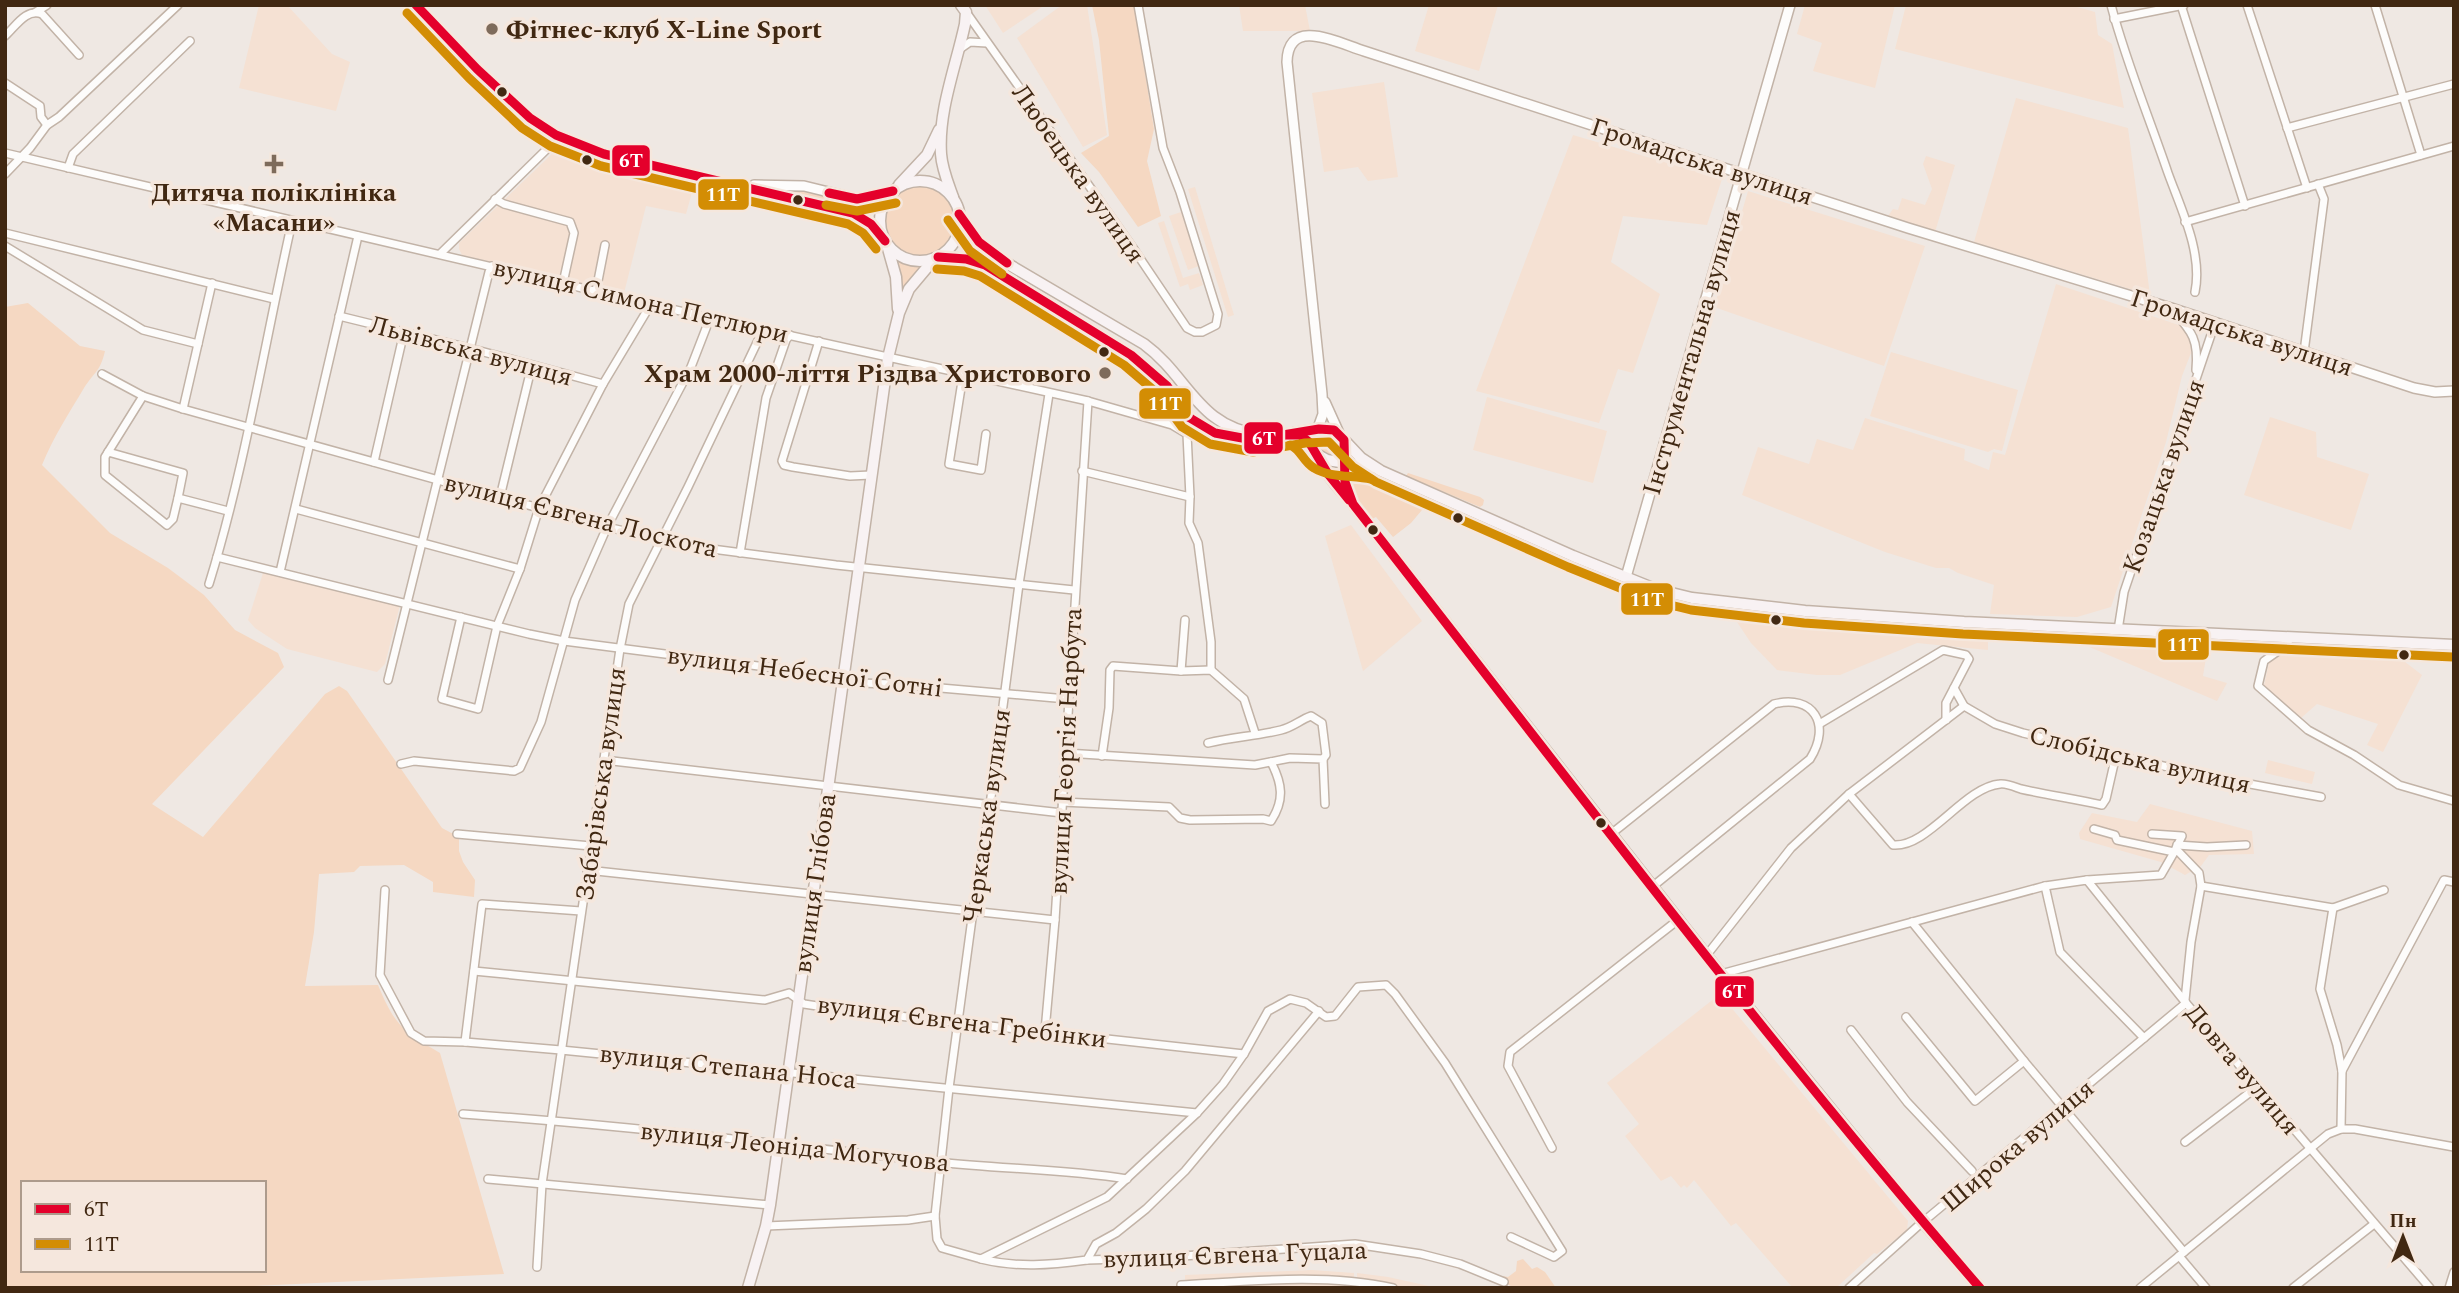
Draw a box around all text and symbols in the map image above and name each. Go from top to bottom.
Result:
place label: Фітнес-клуб X-Line Sport [506,10,822,50]
marker: Фітнес-клуб X-Line Sport [484,21,500,37]
street label: Любецька вулиця [1001,76,1155,272]
unlabelled marker [495,85,509,99]
street label: Громадська вулиця [1585,107,1818,217]
line badge: 6Т [611,144,651,177]
text: 6Т [619,147,643,176]
unlabelled marker [580,153,594,167]
marker: Дитяча поліклініка «Масани» [264,154,284,174]
place label: Дитяча поліклініка «Масани» [152,173,397,243]
line badge: 11Т [697,178,750,211]
text: 11Т [706,181,740,210]
unlabelled marker [791,193,805,207]
street label: Інструментальна вулиця [1632,205,1752,500]
street label: вулиця Симона Петлюри [489,248,792,354]
street label: Громадська вулиця [2125,278,2358,388]
street label: Львівська вулиця [365,305,577,397]
unlabelled marker [1097,345,1111,359]
place label: Храм 2000-ліття Різдва Христового [644,354,1091,394]
marker: Храм 2000-ліття Різдва Христового [1097,365,1113,381]
street label: Козацька вулиця [2112,374,2216,579]
line badge: 11Т [1138,387,1192,420]
text: 11Т [1148,390,1182,419]
line badge: 6Т [1243,421,1284,455]
text: 6Т [1252,425,1276,454]
street label: вулиця Євгена Лоскота [440,463,722,569]
unlabelled marker [1451,511,1465,525]
unlabelled marker [1366,523,1380,537]
line badge: 11Т [1620,582,1674,616]
text: 11Т [1630,586,1664,615]
street label: вулиця Георгія Нарбута [1039,606,1094,896]
unlabelled marker [1769,613,1783,627]
line badge: 11Т [2157,628,2210,661]
text: 11Т [2167,631,2201,660]
street label: вулиця Небесної Сотні [665,635,945,709]
unlabelled marker [2397,648,2411,662]
street label: Забарівська вулиця [565,665,637,904]
street label: Черкаська вулиця [952,706,1022,926]
street label: Слобідська вулиця [2025,715,2254,805]
street label: вулиця Глібова [783,790,847,976]
unlabelled marker [1594,816,1608,830]
line badge: 6Т [1714,975,1755,1008]
text: 6Т [1722,978,1746,1007]
street label: вулиця Євгена Гребінки [815,984,1109,1060]
street label: Довга вулиця [2175,995,2309,1144]
street label: вулиця Степана Носа [598,1034,858,1100]
street label: Широка вулиця [1932,1069,2103,1222]
street label: вулиця Леоніда Могучова [638,1111,952,1183]
legend [21,1181,266,1272]
text: 6Т [84,1194,109,1226]
north arrow [2368,1202,2438,1272]
text: Пн [2389,1207,2417,1236]
text: 11Т [84,1229,119,1261]
street label: вулиця Євгена Гуцала [1102,1230,1368,1280]

